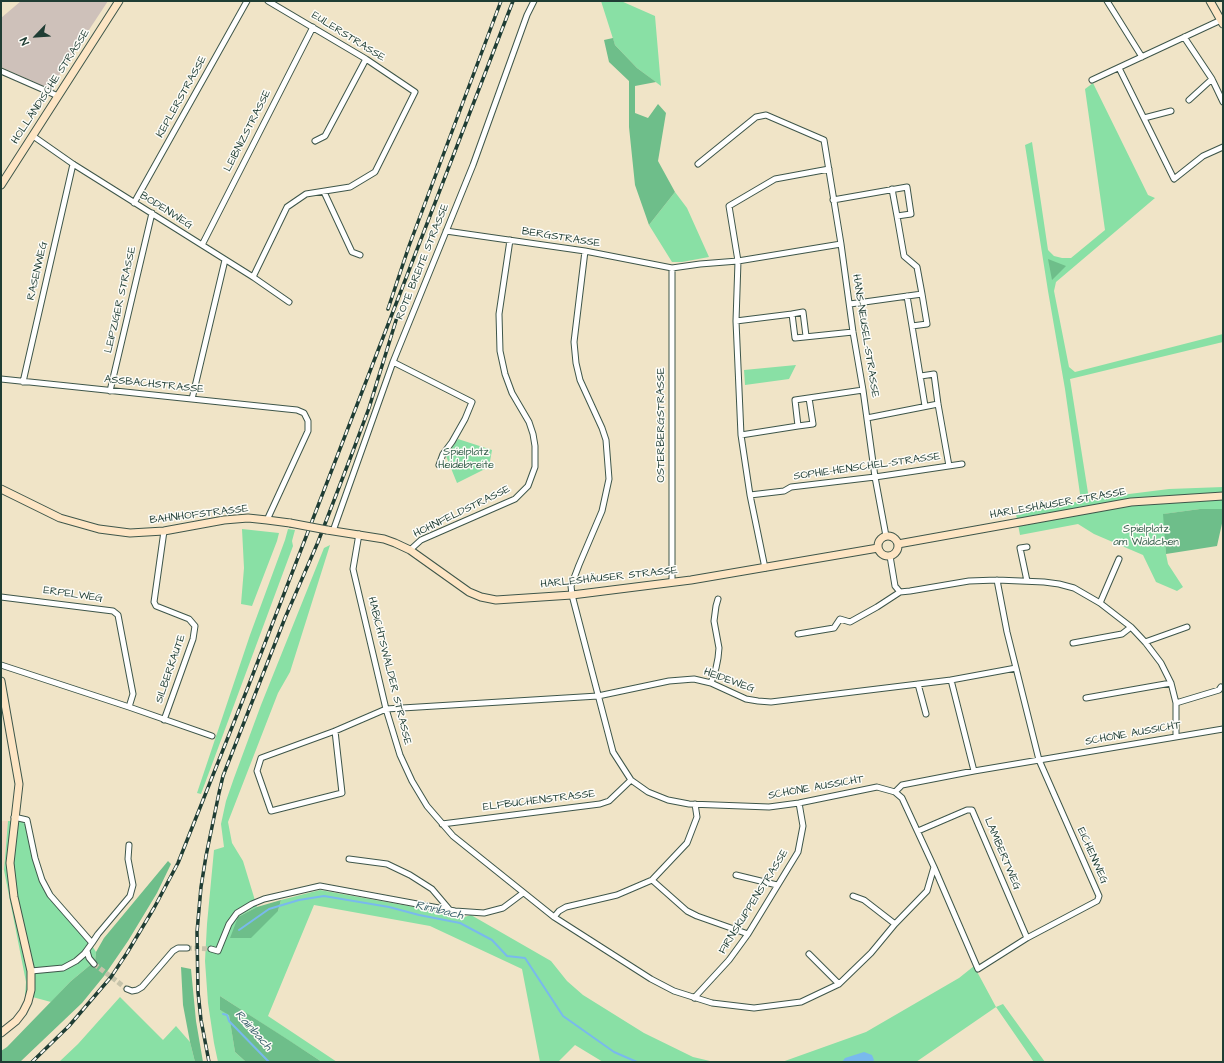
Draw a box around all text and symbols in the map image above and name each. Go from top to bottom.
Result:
street label: EULERSTRASSE [309,9,387,65]
north arrow [16,16,56,56]
street label: HOLLÄNDISCHE STRASSE [9,27,93,147]
street label: KEPLERSTRASSE [154,54,210,140]
street label: LEIBNIZSTRASSE [222,88,274,174]
street label: BODENWEG [137,189,195,233]
street label: ROTE BREITE STRASSE [394,202,452,322]
street label: BERGSTRASSE [521,225,601,251]
street label: RASENWEG [25,240,51,302]
street label: LEIPZIGER STRASSE [102,245,140,355]
street label: HANS-NEUSEL-STRASSE [849,273,881,399]
street label: OSTERBERGSTRASSE [655,368,669,482]
street label: ASSBACHSTRASSE [104,373,204,397]
park label: Spielplatz Heidebreite [438,446,494,472]
street label: SOPHIE-HENSCHEL-STRASSE [793,450,941,484]
street label: HOHNFELDSTRASSE [412,483,512,541]
street label: HARLESHÄUSER STRASSE [989,486,1127,522]
street label: BAHNHOFSTRASSE [149,502,249,528]
park label: Spielplatz am Wäldchen [1113,523,1179,549]
street label: HARLESHÄUSER STRASSE [540,564,678,592]
street label: ERPELWEG [42,584,104,606]
street label: HABICHTSWALDER STRASSE [364,596,414,746]
street label: SILBERKAUTE [153,633,189,705]
street label: HEIDEWEG [702,666,756,696]
street label: SCHÖNE AUSSICHT [1084,719,1182,749]
street label: SCHÖNE AUSSICHT [767,773,865,803]
street label: ELFBUCHENSTRASSE [482,788,596,814]
street label: LAMBERTWEG [981,816,1023,892]
street label: EICHENWEG [1074,826,1110,886]
street label: FIRNSKUPPENSTRASSE [716,847,792,957]
water label: Rinnbach [414,899,464,923]
water label: Rainbach [231,1008,275,1054]

